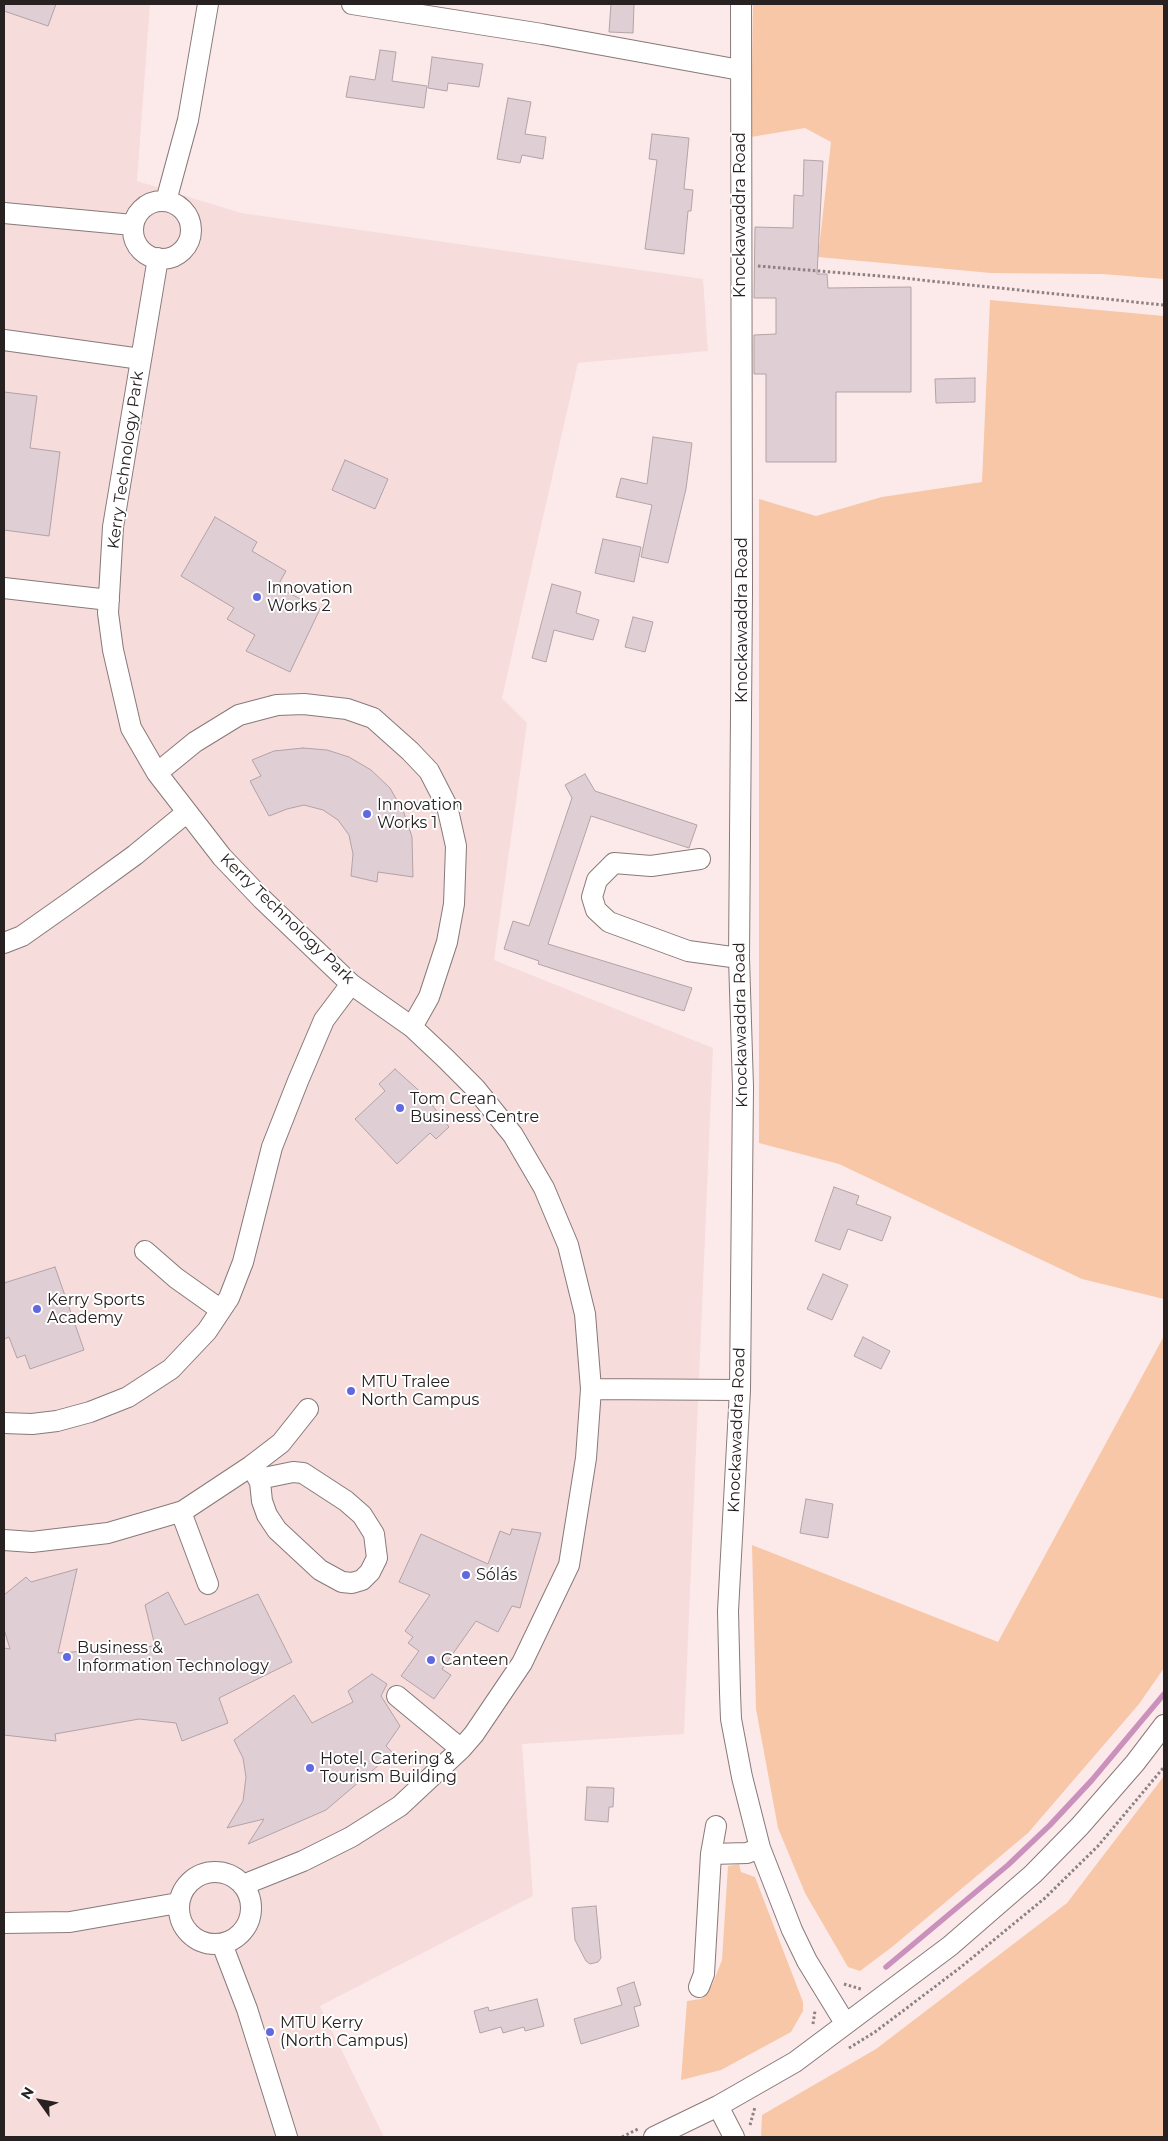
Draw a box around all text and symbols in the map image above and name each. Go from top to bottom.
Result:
street label: Knockawaddra Road [730,132,750,298]
street label: Kerry Technology Park [104,370,148,550]
street label: Knockawaddra Road [732,537,752,703]
place label: Innovation Works 2 [267,578,353,616]
marker: Innovation Works 2 [251,591,263,603]
place label: Innovation Works 1 [377,795,463,833]
marker: Innovation Works 1 [361,808,373,820]
street label: Kerry Technology Park [216,850,358,988]
street label: Knockawaddra Road [730,942,752,1108]
place label: Tom Crean Business Centre [410,1089,539,1127]
marker: Tom Crean Business Centre [394,1102,406,1114]
place label: Kerry Sports Academy [47,1290,145,1328]
marker: Kerry Sports Academy [31,1303,43,1315]
street label: Knockawaddra Road [725,1347,749,1513]
place label: MTU Tralee North Campus [361,1372,479,1410]
marker: MTU Tralee North Campus [345,1385,357,1397]
place label: Sólás [476,1565,517,1585]
marker: Sólás [460,1569,472,1581]
place label: Business & Information Technology [77,1638,269,1676]
place label: Canteen [441,1650,509,1670]
marker: Business & Information Technology [61,1651,73,1663]
marker: Canteen [425,1654,437,1666]
place label: Hotel, Catering & Tourism Building [320,1749,457,1787]
marker: Hotel, Catering & Tourism Building [304,1762,316,1774]
place label: MTU Kerry (North Campus) [280,2013,409,2051]
marker: MTU Kerry (North Campus) [264,2026,276,2038]
north arrow [15,2076,65,2126]
text: N [17,2083,38,2103]

